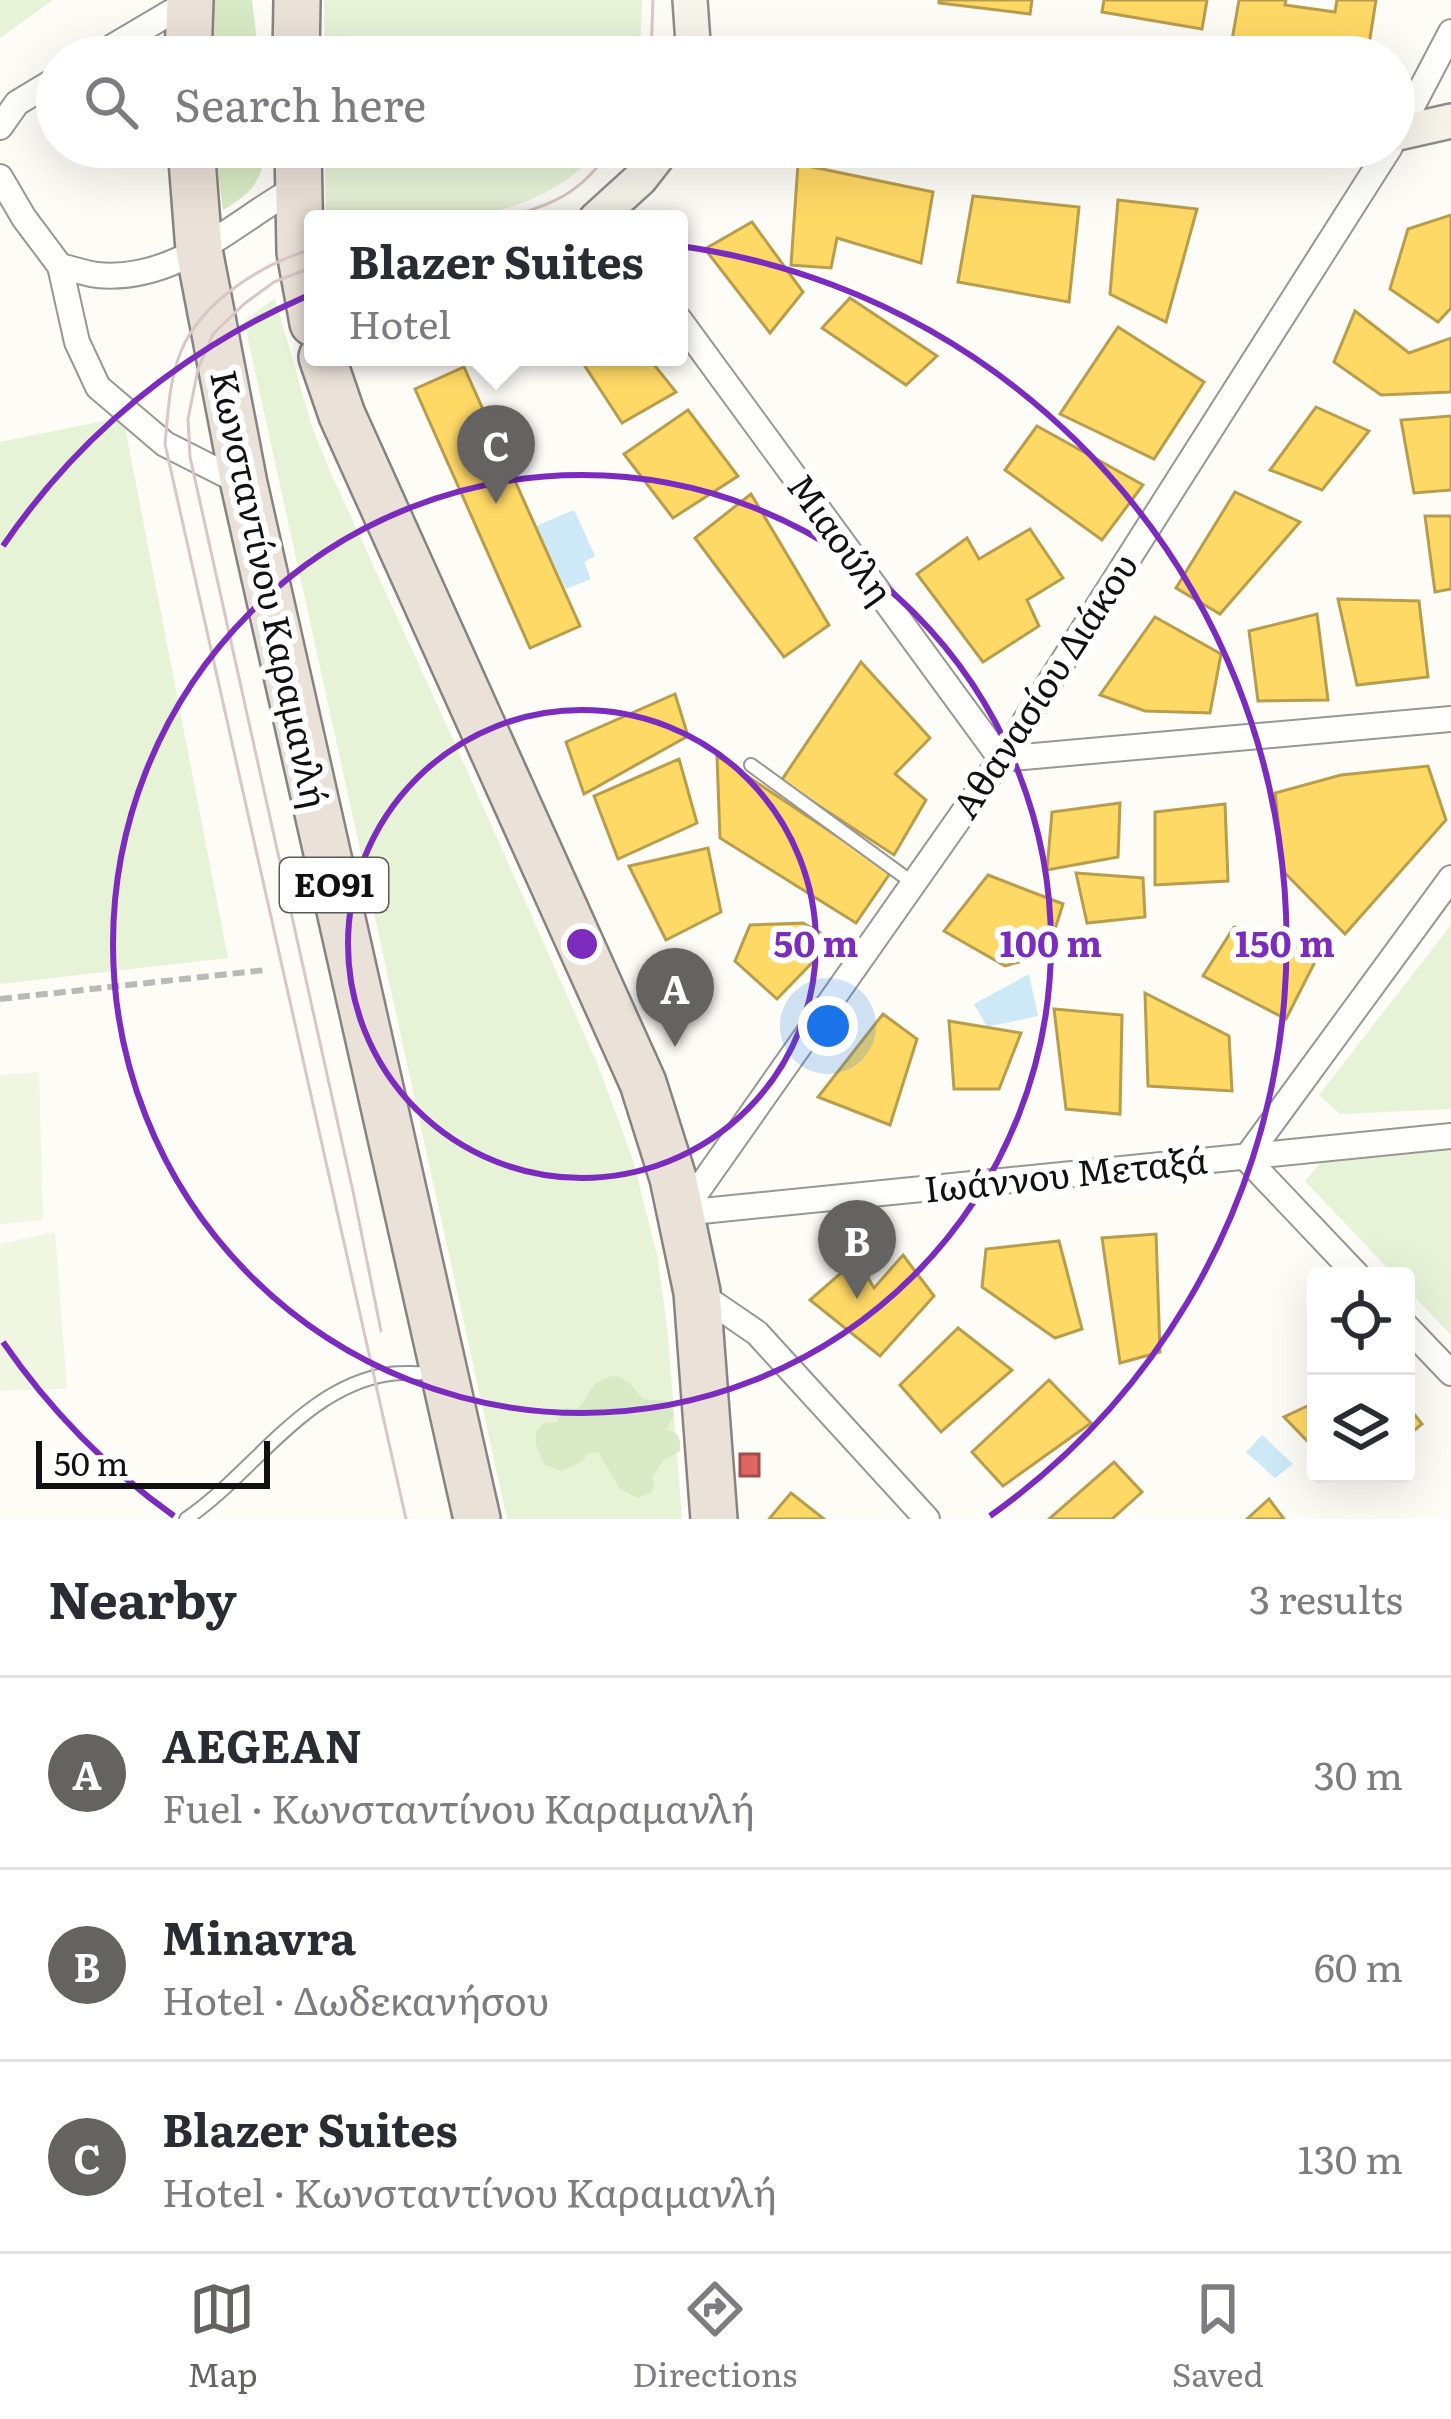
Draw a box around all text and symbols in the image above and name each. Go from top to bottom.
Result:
search box [36,36,1415,168]
icon: search [78,69,144,135]
text: Search here [174,69,426,136]
popup [304,210,688,366]
text: Blazer Suites [348,226,644,293]
text: Hotel [348,293,451,351]
street label: Κωνσταντίνου Καραμανλή [199,365,344,812]
pin: C [457,405,535,504]
street label: Μιαούλη [777,461,908,614]
street label: Αθανασίου Διάκου [937,542,1149,828]
road number: ΕΟ91 [280,858,388,912]
text: 50 m [774,915,859,968]
text: 100 m [1000,915,1102,968]
text: 150 m [1235,915,1335,968]
centre of rings [561,923,603,965]
pin: A [636,948,714,1047]
your location [798,996,858,1056]
street label: Ιωάννου Μεταξά [921,1131,1210,1214]
pin: B [818,1200,896,1299]
map controls [1307,1267,1415,1483]
button: locate [1307,1267,1415,1375]
button: layers [1307,1375,1415,1483]
scale bar [36,1435,270,1488]
text: 50 m [54,1437,128,1486]
text: Nearby [48,1559,237,1635]
text: 3 results [1249,1568,1403,1626]
text: AEGEAN [162,1710,362,1777]
text: A [72,1744,102,1802]
text: 30 m [1314,1744,1403,1802]
text: Fuel · Κωνσταντίνου Καραμανλή [162,1777,754,1835]
text: Minavra [162,1902,356,1969]
text: B [74,1936,100,1994]
text: 60 m [1314,1936,1403,1994]
text: Hotel · Δωδεκανήσου [162,1969,549,2027]
text: Blazer Suites [162,2094,458,2161]
text: C [73,2128,101,2186]
text: 130 m [1298,2128,1403,2186]
text: Hotel · Κωνσταντίνου Καραμανλή [162,2161,777,2219]
tab: Map [187,2276,258,2397]
tab: Directions [632,2276,797,2397]
tab: Saved [1172,2276,1264,2397]

